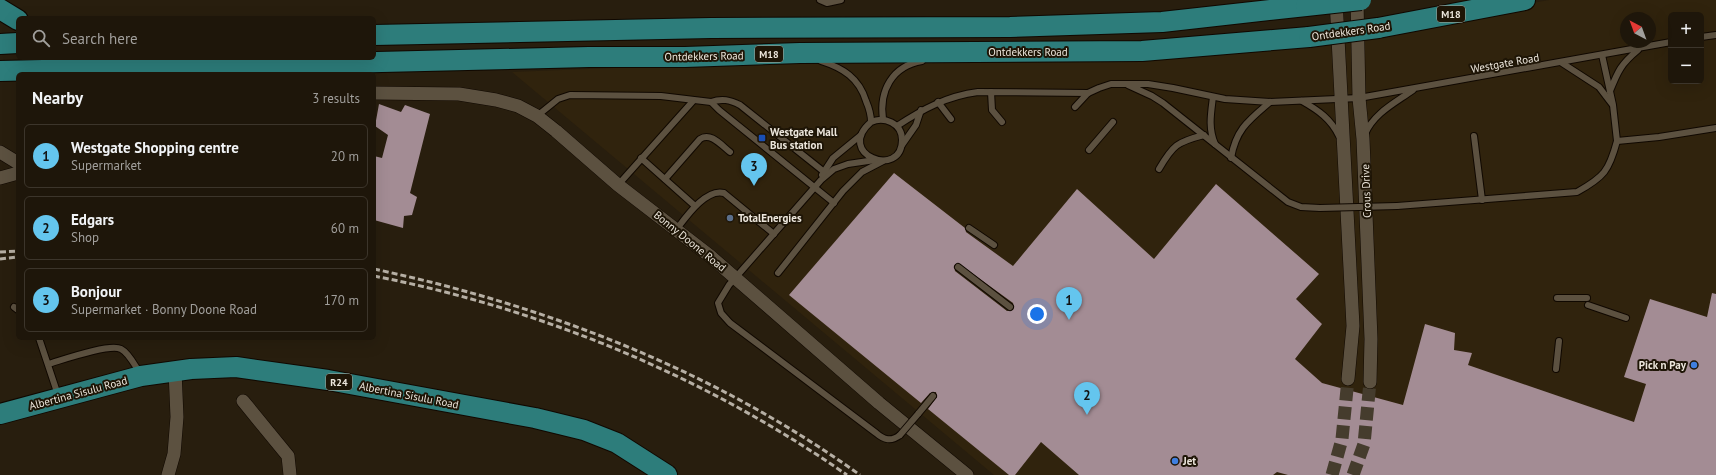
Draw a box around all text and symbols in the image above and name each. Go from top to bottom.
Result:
road number: M18 [1437,6,1465,22]
north arrow [1620,12,1656,48]
map controls [1668,12,1704,84]
button: + [1668,12,1704,48]
search box [16,16,376,60]
street label: Ontdekkers Road [1311,19,1391,43]
icon: search [30,27,52,49]
text: Search here [62,29,138,48]
street label: Ontdekkers Road [988,45,1068,59]
road number: M18 [755,46,783,62]
street label: Ontdekkers Road [664,48,744,64]
button: − [1668,48,1704,84]
street label: Westgate Road [1470,50,1540,76]
text: Nearby [32,87,83,109]
text: 3 results [312,90,360,107]
place label: Westgate Mall Bus station [770,125,838,152]
marker: Westgate Mall Bus station [757,133,767,143]
text: Westgate Shopping centre [71,138,239,157]
text: 1 [42,148,50,165]
text: 20 m [331,148,359,165]
pin: 3 [741,153,767,186]
text: Supermarket [71,157,141,174]
street label: Crous Drive [1358,163,1374,218]
street label: Bonny Doone Road [651,208,729,274]
text: Edgars [71,210,114,229]
place label: TotalEnergies [738,211,802,225]
marker: TotalEnergies [725,213,735,223]
text: 2 [42,220,50,237]
text: 60 m [331,220,359,237]
text: Shop [71,229,99,246]
text: Bonjour [71,282,122,301]
pin: 1 [1056,287,1082,320]
text: 3 [42,292,50,309]
text: 170 m [324,292,359,309]
text: Supermarket · Bonny Doone Road [71,301,257,318]
your location [1027,304,1047,324]
place label: Pick n Pay [1639,358,1687,372]
marker: Pick n Pay [1689,360,1699,370]
street label: Albertina Sisulu Road [27,373,129,413]
road number: R24 [326,374,352,390]
street label: Albertina Sisulu Road [358,378,460,412]
pin: 2 [1074,382,1100,415]
place label: Jet [1182,454,1196,468]
marker: Jet [1170,456,1180,466]

